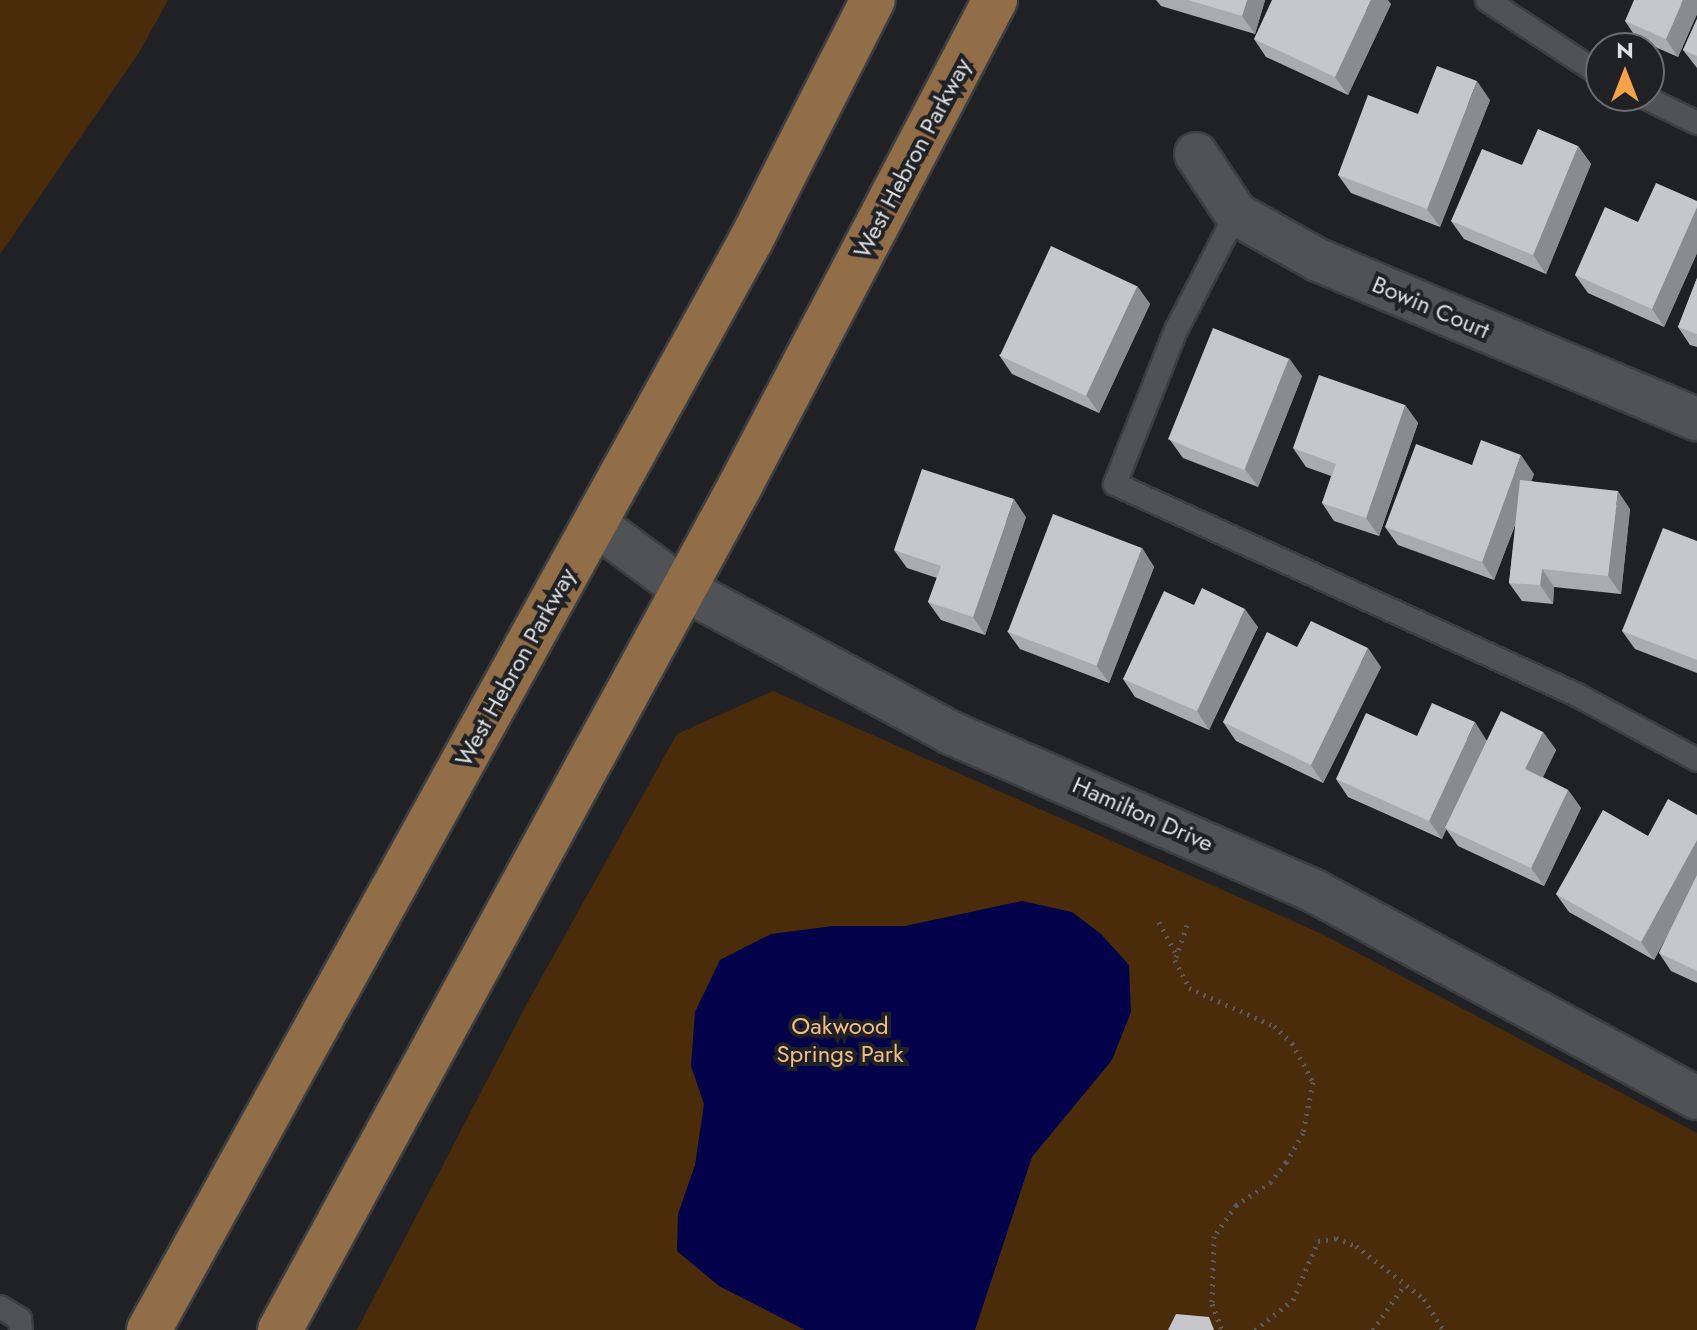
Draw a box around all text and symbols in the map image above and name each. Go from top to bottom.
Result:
north arrow [1585,32,1665,112]
text: N [1616,34,1634,66]
street label: West Hebron Parkway [847,53,977,263]
street label: Bowin Court [1368,269,1494,345]
street label: West Hebron Parkway [449,563,581,771]
street label: Hamilton Drive [1068,770,1218,858]
park label: Oakwood Springs Park [776,1012,904,1068]

